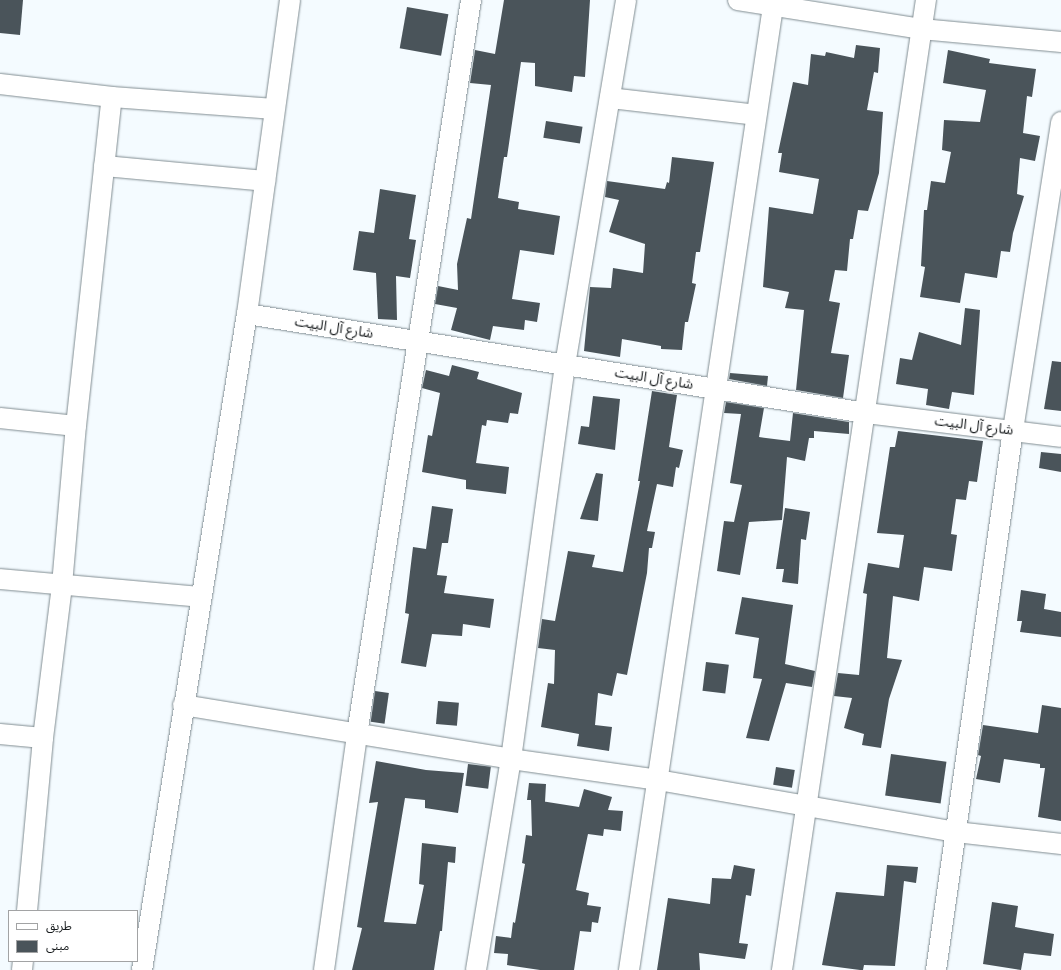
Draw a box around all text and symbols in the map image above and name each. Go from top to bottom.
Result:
street label: شارع آل البيت [294,314,374,342]
street label: شارع آل البيت [614,365,694,393]
street label: شارع آل البيت [934,413,1014,439]
legend [8,910,138,962]
text: طريق [46,919,72,933]
text: مبنى [46,939,69,953]

